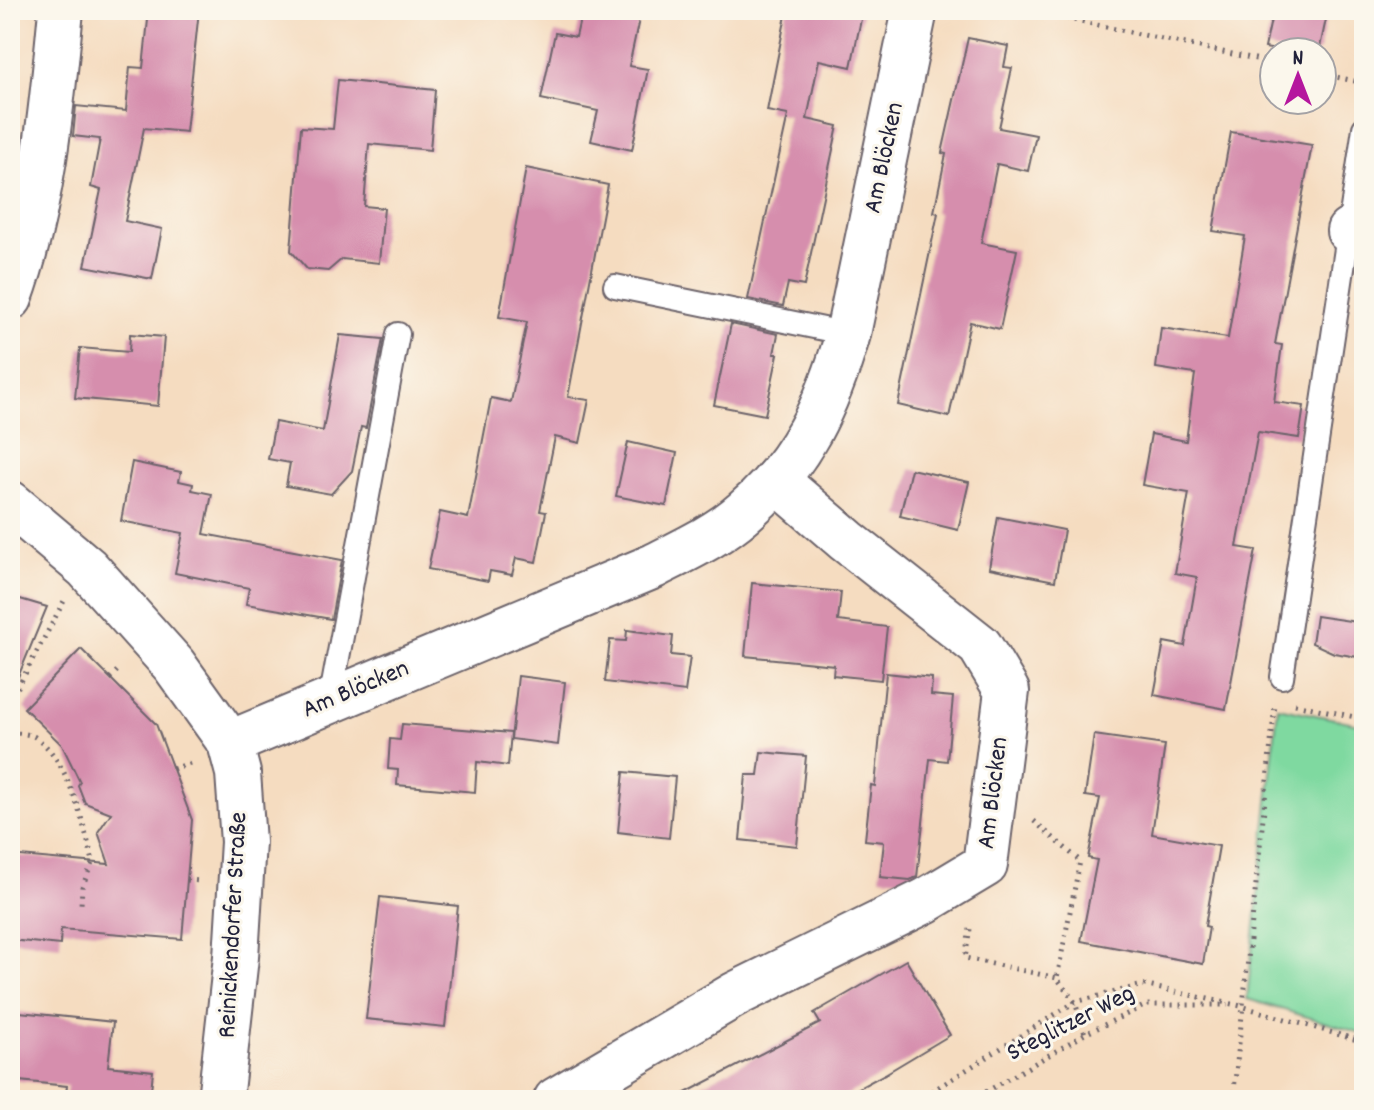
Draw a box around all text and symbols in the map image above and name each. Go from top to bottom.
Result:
north arrow [1258,36,1338,116]
text: N [1293,44,1304,75]
street label: Am Blöcken [855,99,915,217]
street label: Am Blöcken [297,651,415,729]
street label: Am Blöcken [969,735,1019,851]
street label: Reinickendorfer Straße [210,811,258,1039]
street label: Steglitzer Weg [1001,976,1141,1072]

